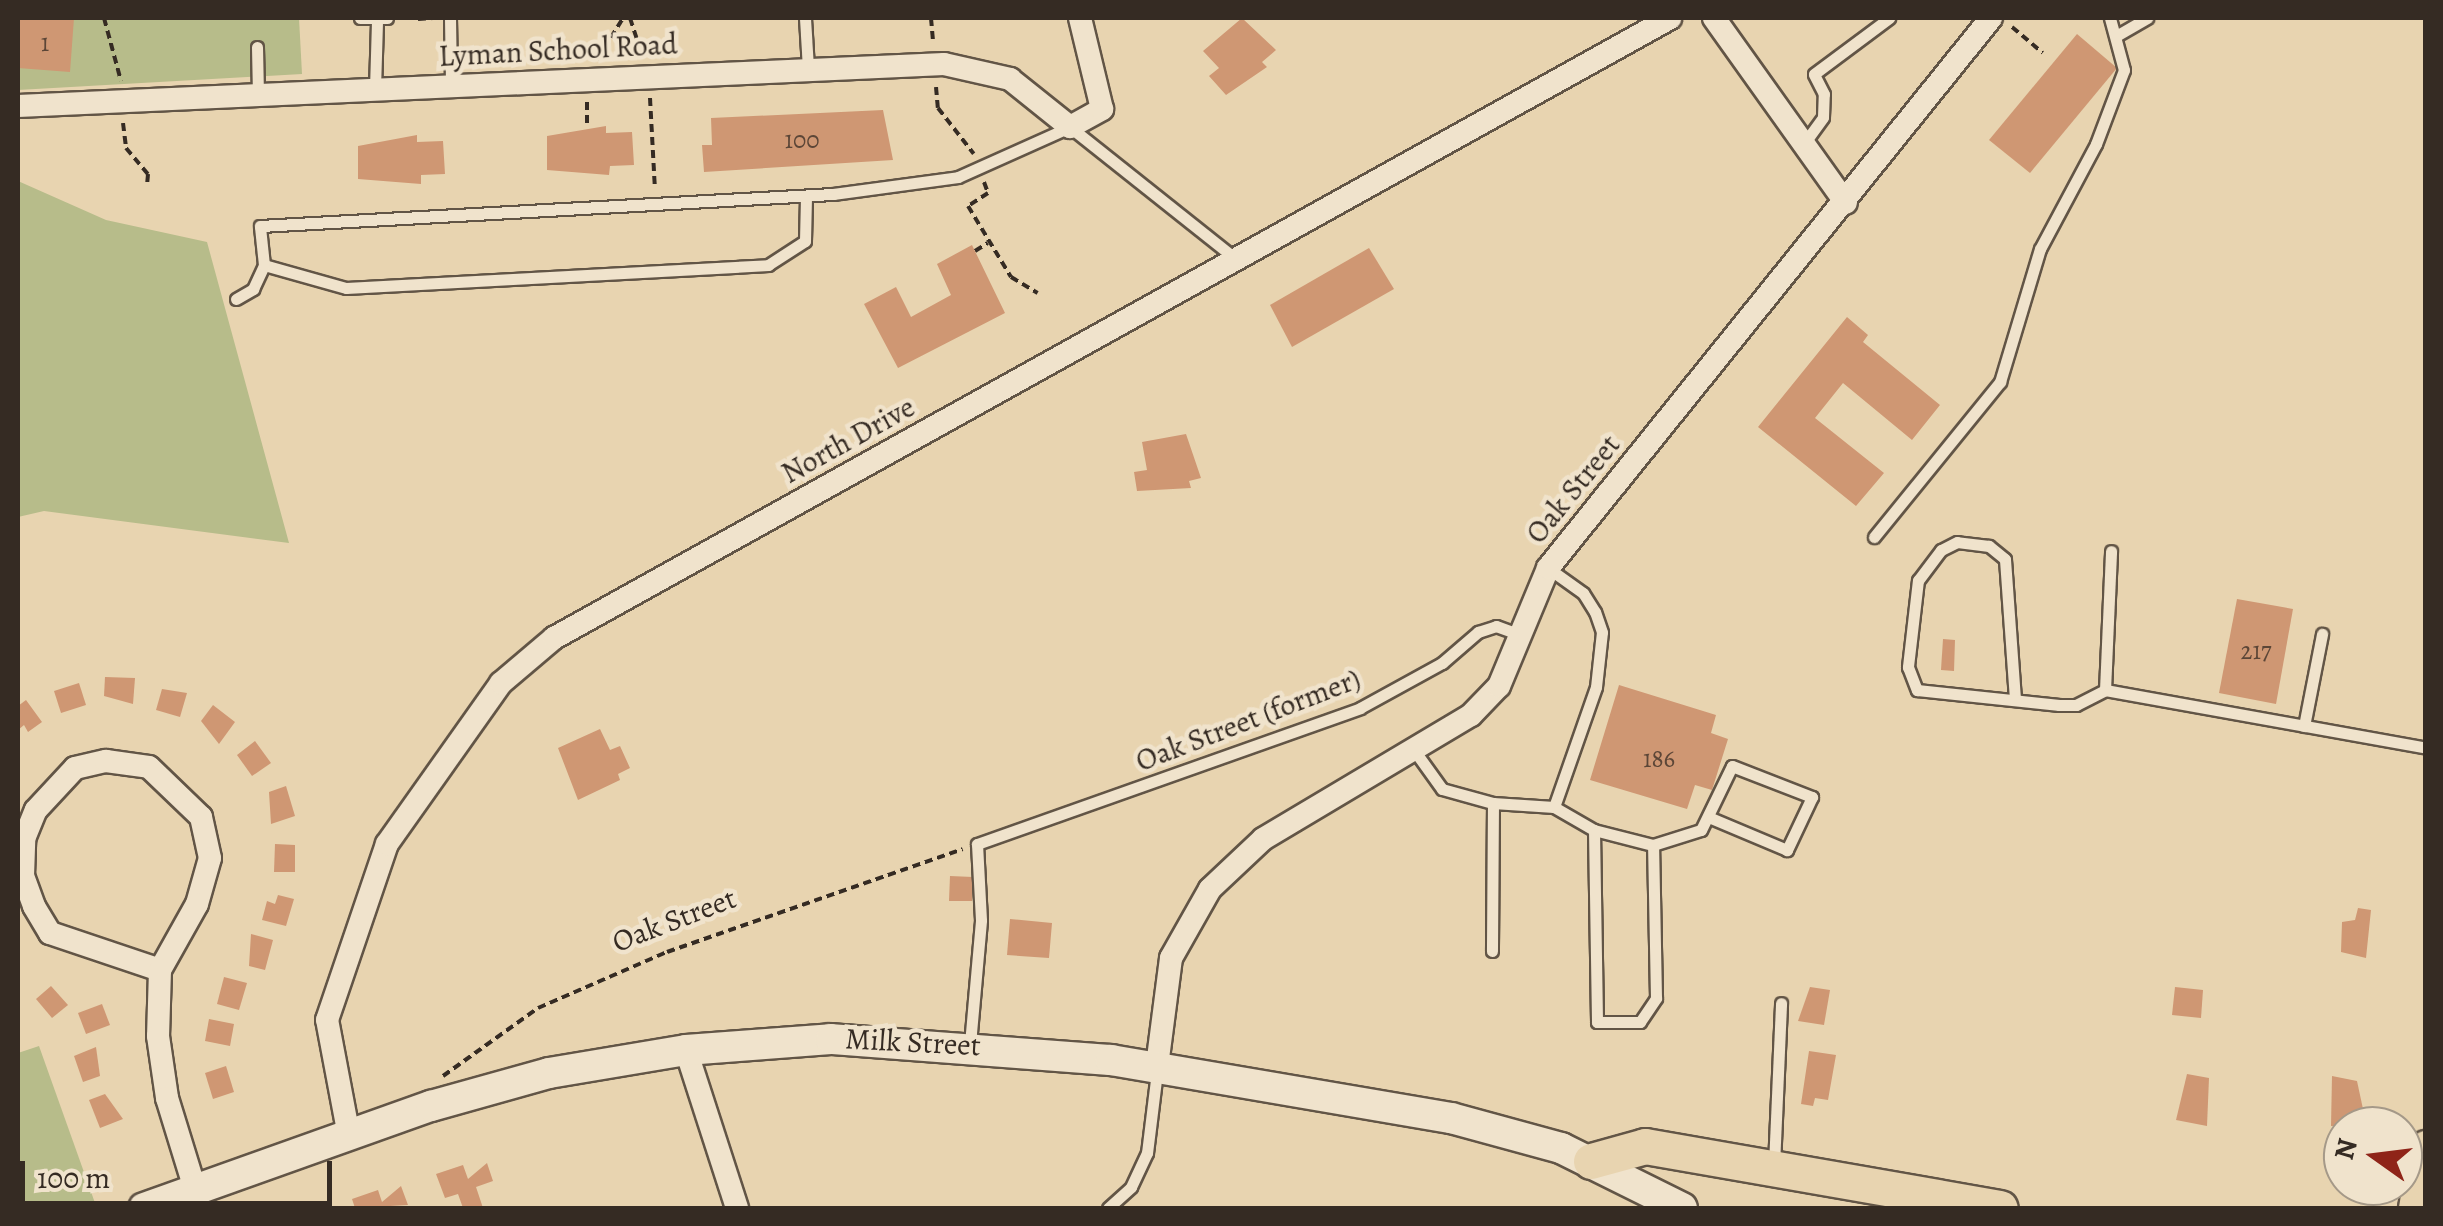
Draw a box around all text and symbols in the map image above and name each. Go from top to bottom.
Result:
street label: Lyman School Road [438,26,678,74]
house number: 1 [41,28,49,58]
house number: 100 [784,125,820,155]
street label: North Drive [775,389,921,491]
street label: Oak Street [1518,427,1628,551]
house number: 217 [2241,636,2271,666]
street label: Oak Street (former) [1131,661,1365,779]
house number: 186 [1643,744,1675,774]
street label: Oak Street [607,880,741,960]
street label: Milk Street [844,1020,982,1064]
north arrow [2323,1106,2423,1206]
text: N [2325,1135,2367,1164]
scale bar [25,1141,338,1203]
text: 100 m [37,1158,110,1198]

